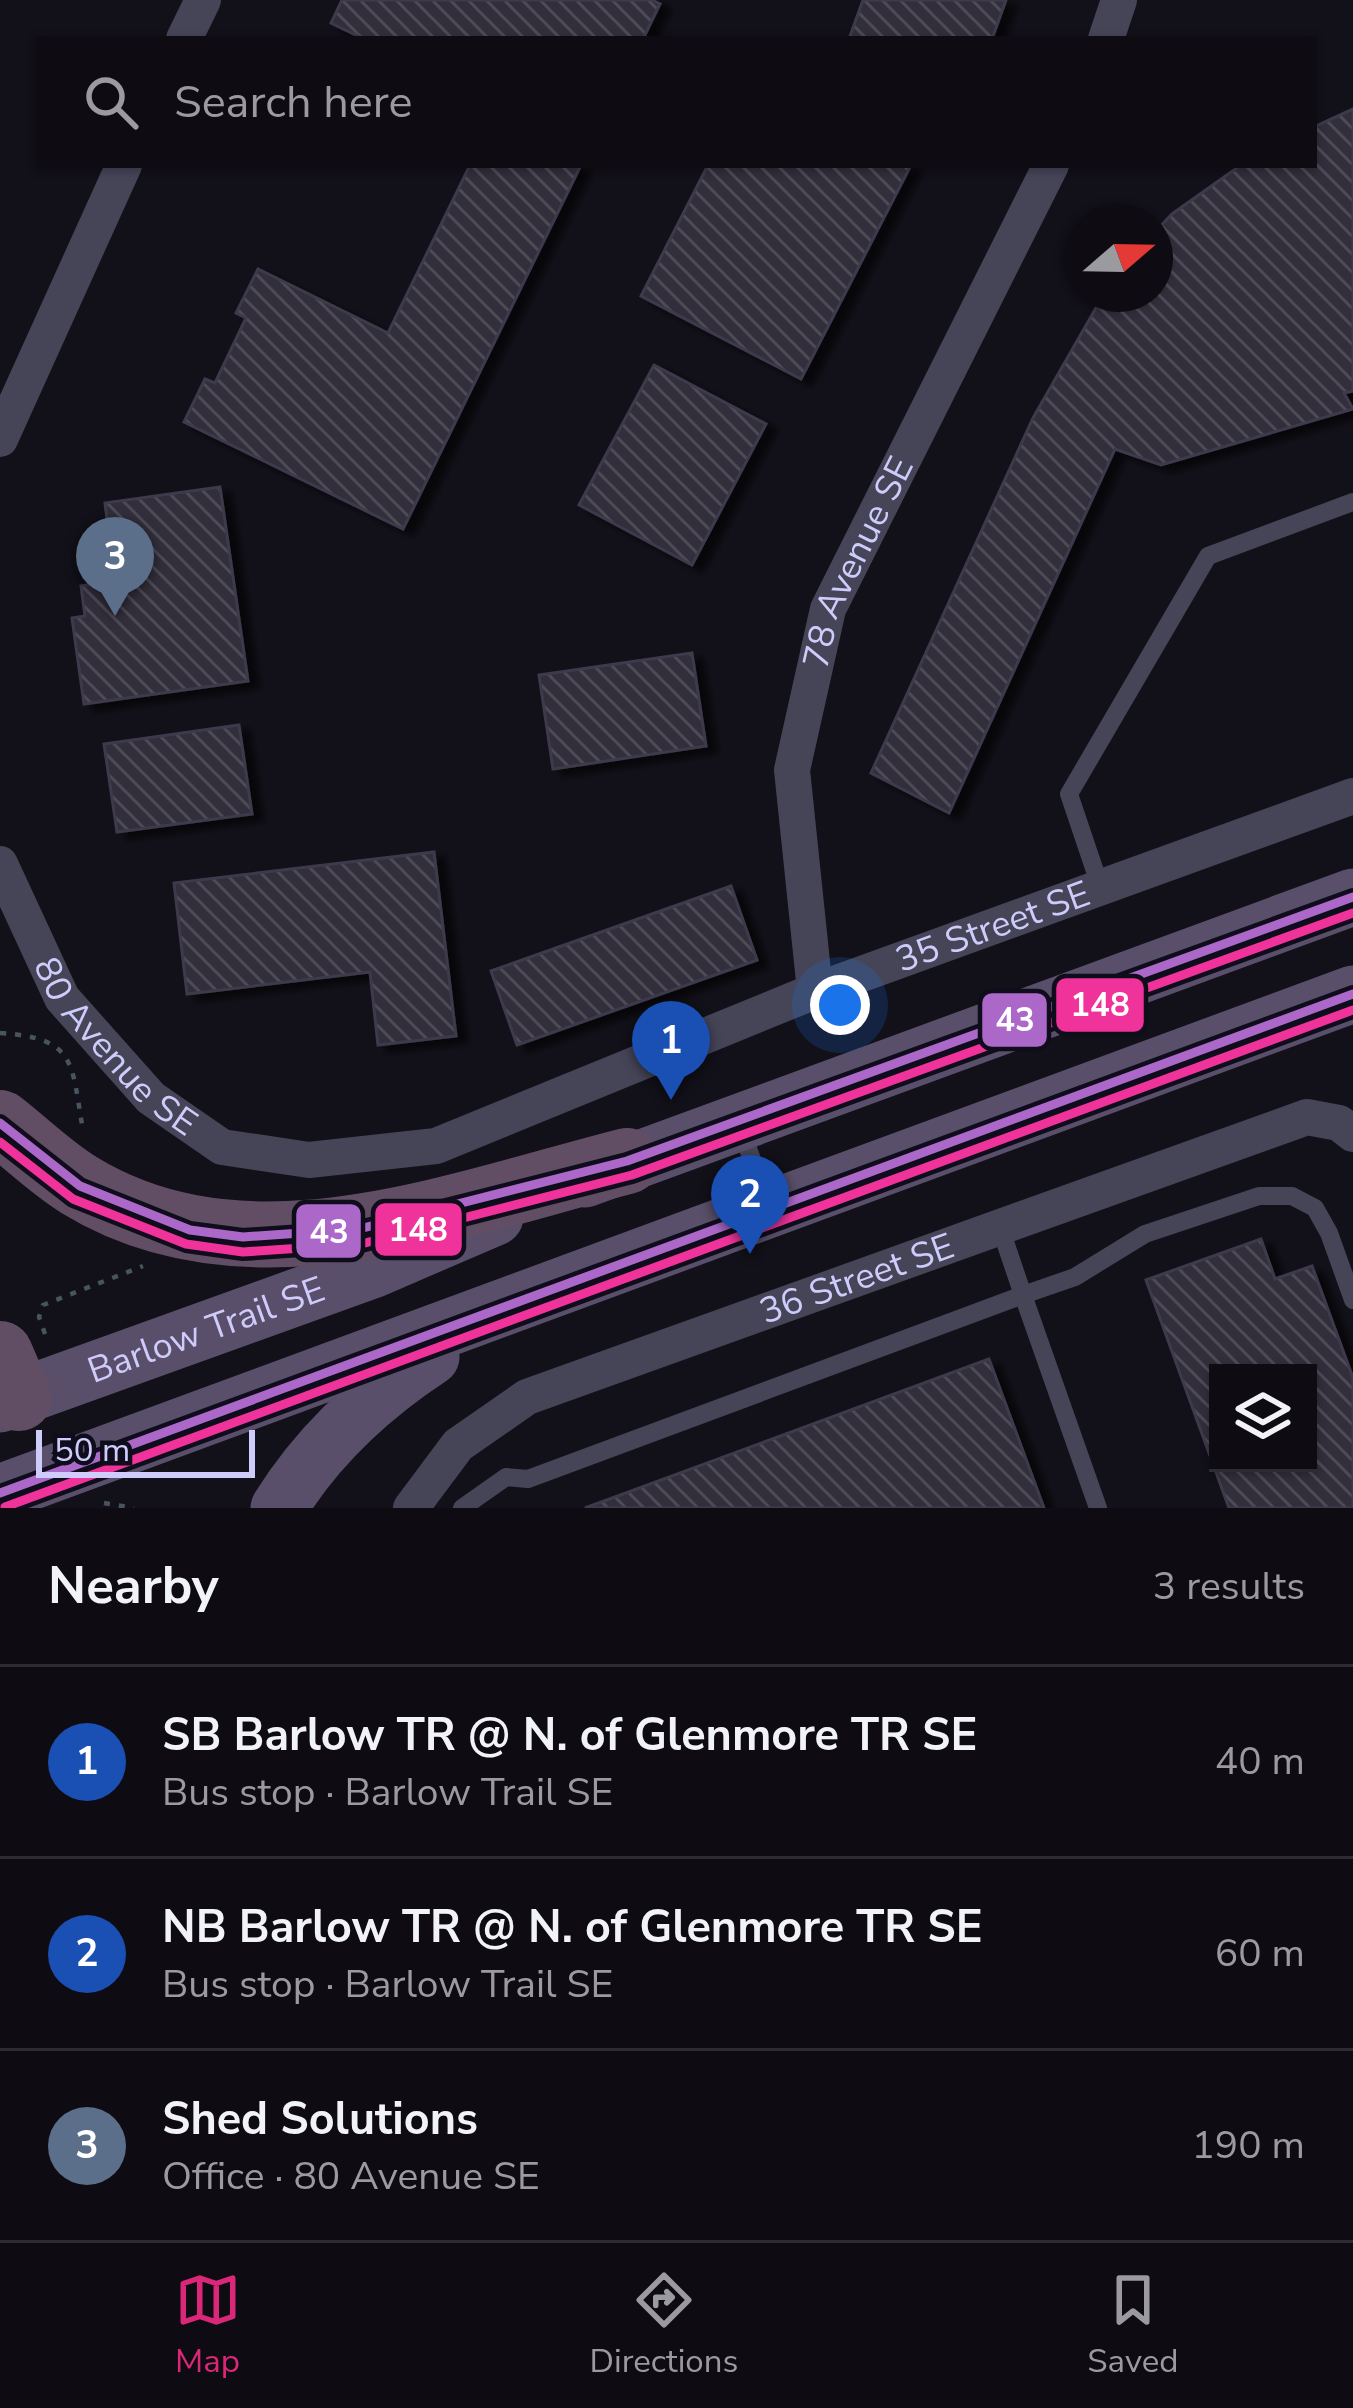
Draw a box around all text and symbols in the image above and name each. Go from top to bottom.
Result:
search box [36,36,1317,168]
icon: search [78,69,144,135]
text: Search here [174,72,413,133]
north arrow [1065,204,1173,312]
street label: 78 Avenue SE [791,448,925,673]
pin: 3 [76,517,154,616]
street label: 35 Street SE [889,869,1097,984]
street label: 80 Avenue SE [22,949,207,1147]
your location [810,975,870,1035]
line badge: 148 [1054,976,1146,1034]
text: 148 [1070,983,1130,1028]
line badge: 43 [980,991,1049,1049]
text: 43 [995,998,1035,1043]
pin: 1 [632,1001,710,1100]
pin: 2 [711,1155,789,1254]
line badge: 148 [373,1201,464,1258]
line badge: 43 [294,1202,363,1260]
text: 148 [388,1208,448,1253]
text: 43 [309,1210,349,1255]
street label: 36 Street SE [753,1221,961,1336]
street label: Barlow Trail SE [81,1265,331,1395]
map controls [1209,1364,1317,1472]
button: layers [1209,1364,1317,1472]
scale bar [36,1424,255,1477]
text: 50 m [54,1428,130,1473]
text: Nearby [48,1551,219,1621]
text: 3 results [1153,1560,1305,1613]
text: SB Barlow TR @ N. of Glenmore TR SE [162,1705,977,1766]
text: 1 [75,1735,99,1788]
text: 40 m [1215,1735,1305,1788]
text: Bus stop · Barlow Trail SE [162,1766,613,1819]
text: NB Barlow TR @ N. of Glenmore TR SE [162,1897,983,1958]
text: 2 [75,1927,99,1980]
text: 60 m [1215,1927,1305,1980]
text: Bus stop · Barlow Trail SE [162,1958,613,2011]
text: Shed Solutions [162,2089,478,2150]
text: 3 [75,2119,99,2172]
text: 190 m [1191,2119,1305,2172]
text: Office · 80 Avenue SE [162,2150,540,2203]
tab: Map [175,2267,241,2384]
tab: Directions [590,2267,738,2384]
tab: Saved [1087,2267,1178,2384]

